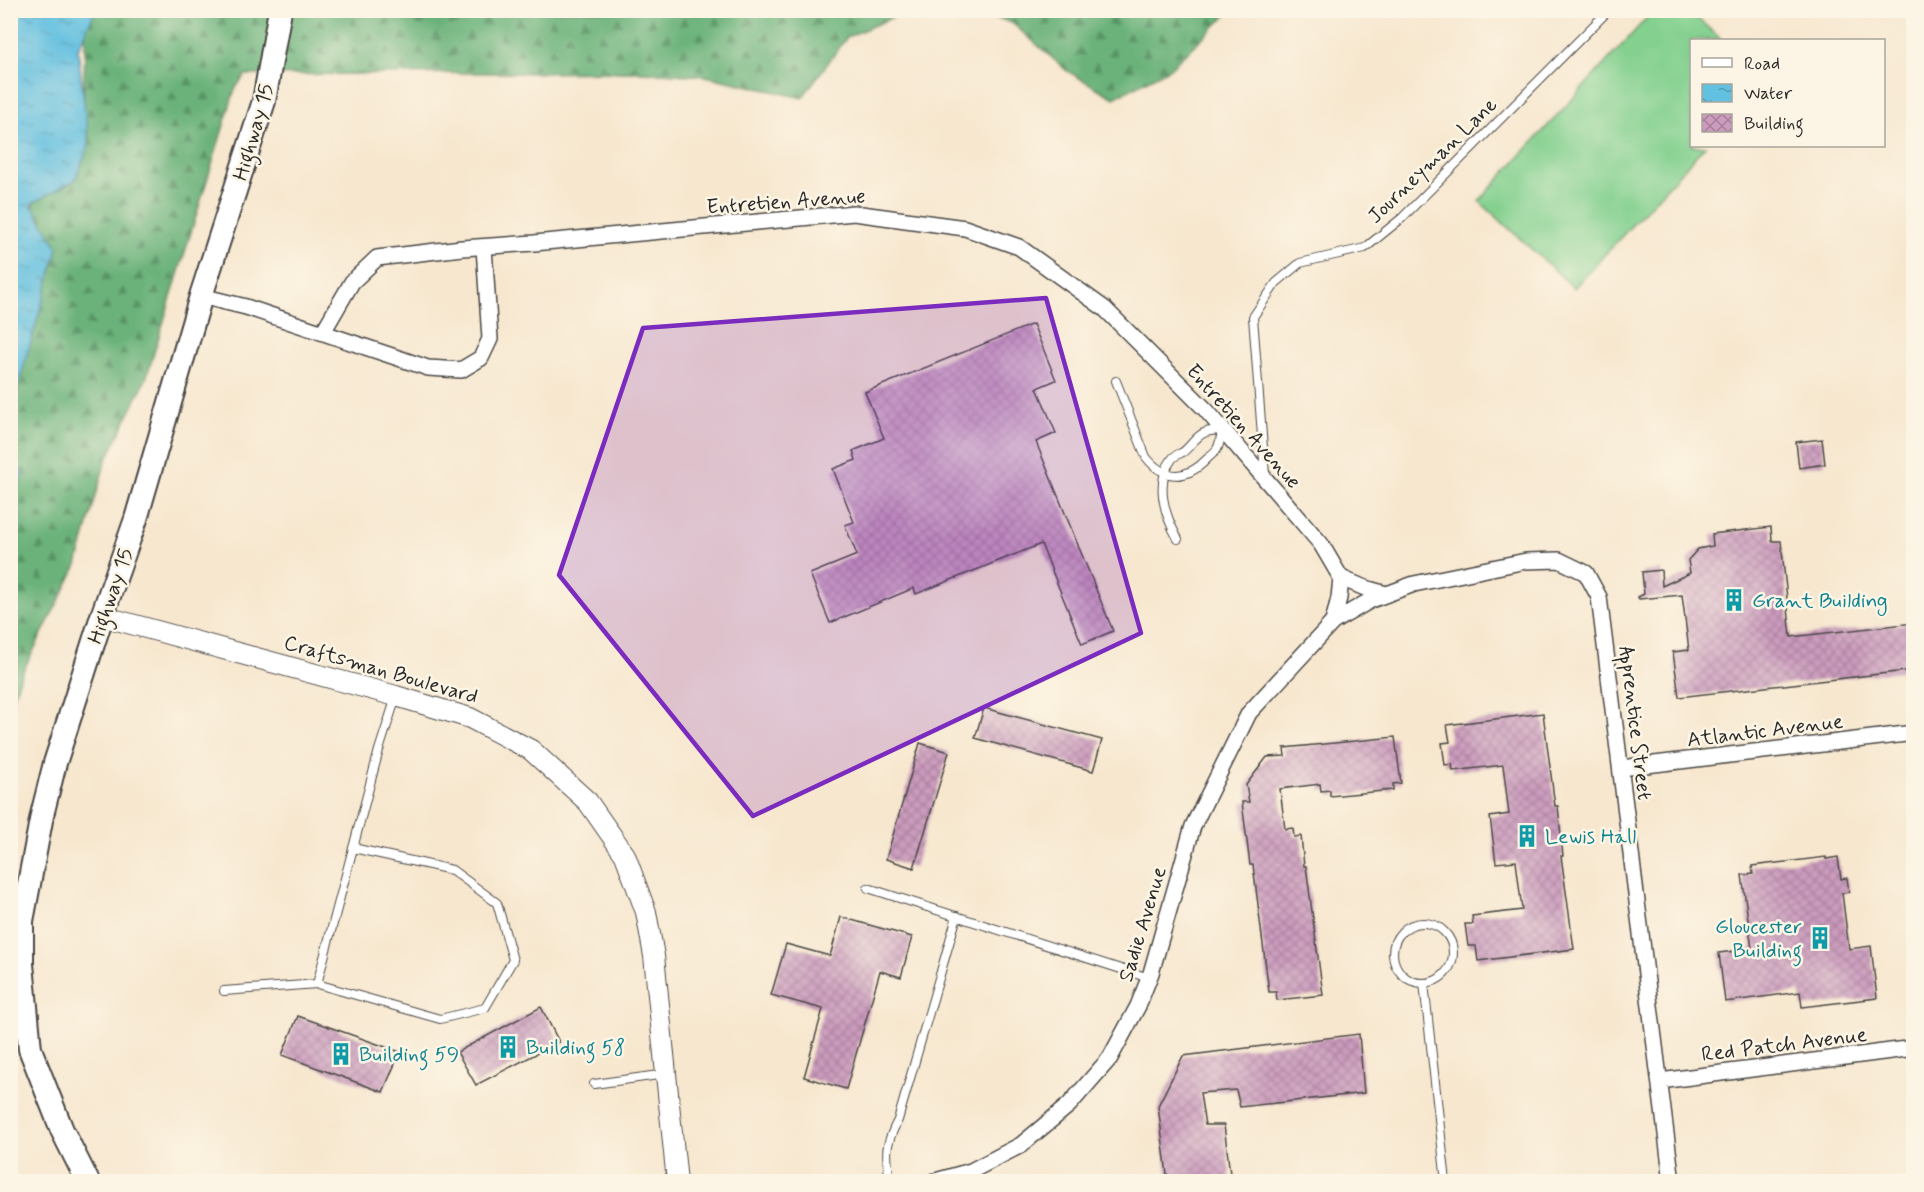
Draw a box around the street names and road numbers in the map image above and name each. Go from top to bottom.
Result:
street label: Highway 15 [227,81,283,185]
street label: Journeyman Lane [1362,91,1504,230]
street label: Entretien Avenue [706,182,867,222]
street label: Entretien Avenue [1180,358,1307,495]
street label: Highway 15 [82,545,142,649]
street label: Craftsman Boulevard [280,629,481,711]
street label: Apprentice Street [1611,645,1658,802]
street label: Atlantic Avenue [1685,708,1845,754]
street label: Sadie Avenue [1112,863,1174,985]
street label: Red Patch Avenue [1700,1021,1868,1069]

